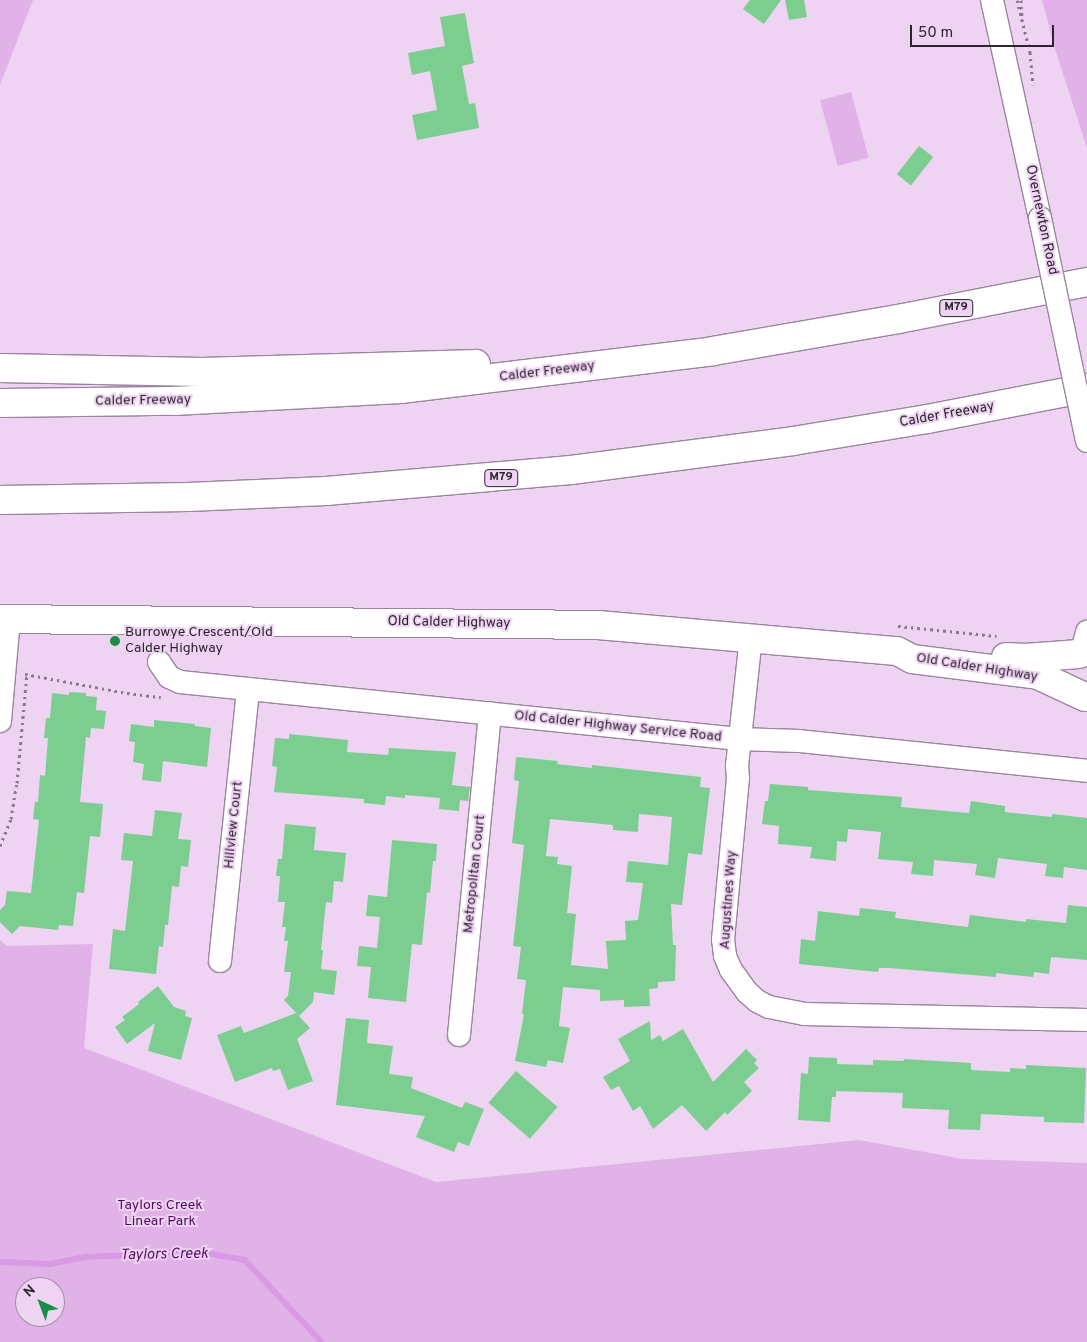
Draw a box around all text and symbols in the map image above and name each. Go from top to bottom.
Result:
scale bar [912,15,1056,47]
text: 50 m [918,24,953,43]
street label: Overnewton Road [1021,163,1061,277]
road number: M79 [938,298,974,318]
street label: Calder Freeway [498,358,596,386]
street label: Calder Freeway [95,392,191,410]
street label: Calder Freeway [898,398,996,432]
road number: M79 [484,468,518,488]
street label: Old Calder Highway [387,614,511,632]
place label: Burrowye Crescent/Old Calder Highway [125,625,273,658]
marker: Burrowye Crescent/Old Calder Highway [109,635,121,647]
street label: Old Calder Highway [915,650,1039,686]
street label: Old Calder Highway Service Road [513,708,723,746]
street label: Hillview Court [221,780,247,870]
street label: Metropolitan Court [460,814,490,934]
street label: Augustines Way [717,850,741,950]
park label: Taylors Creek Linear Park [117,1198,203,1230]
water label: Taylors Creek [120,1245,208,1265]
north arrow [15,1277,65,1327]
text: N [21,1282,40,1301]

